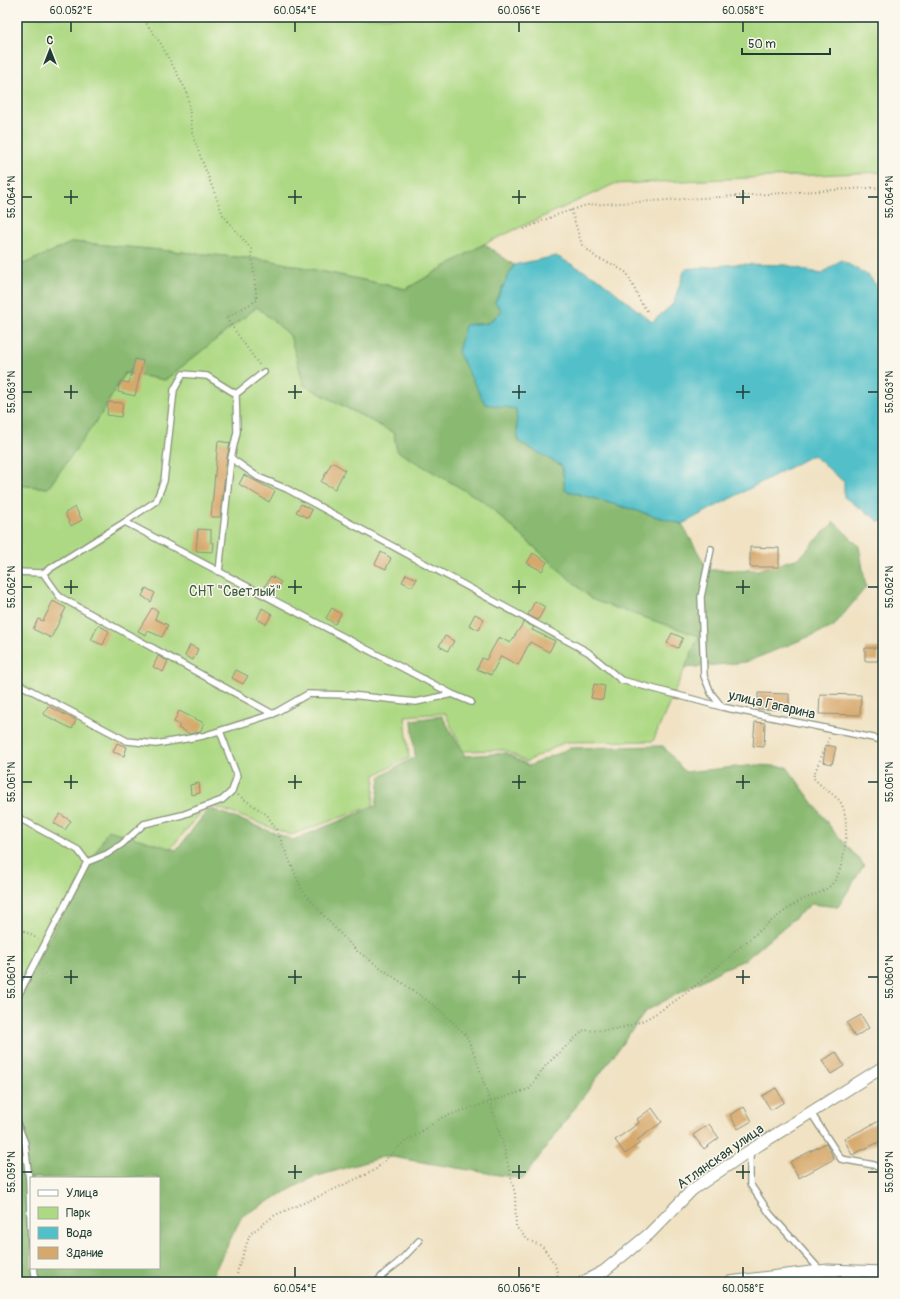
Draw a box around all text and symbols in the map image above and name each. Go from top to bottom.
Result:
text: 60.052°E [50,5,92,17]
text: 60.054°E [274,5,316,17]
text: 60.056°E [498,5,540,17]
text: 60.058°E [722,5,764,17]
north arrow [30,30,70,70]
scale bar [742,30,830,56]
text: С [47,34,54,47]
text: 50 m [748,37,776,52]
text: 55.064°N [6,175,18,218]
text: 55.064°N [884,175,896,218]
text: 55.063°N [6,371,18,413]
text: 55.063°N [884,371,896,413]
text: 55.062°N [6,566,18,608]
text: 55.062°N [884,566,896,608]
park label: СНТ "Светлый" [189,583,281,600]
street label: улица Гагарина [726,686,817,723]
text: 55.061°N [6,761,18,802]
text: 55.061°N [884,761,896,802]
text: 55.060°N [6,955,18,999]
text: 55.060°N [884,955,896,999]
street label: Атлянская улица [673,1120,767,1193]
text: 55.059°N [6,1151,18,1193]
text: 55.059°N [884,1151,896,1193]
legend [30,1177,160,1269]
text: Улица [66,1186,98,1201]
text: Парк [66,1206,91,1221]
text: Вода [66,1226,92,1241]
text: Здание [66,1246,103,1261]
text: 60.054°E [274,1283,316,1295]
text: 60.056°E [498,1283,540,1295]
text: 60.058°E [722,1283,764,1295]

